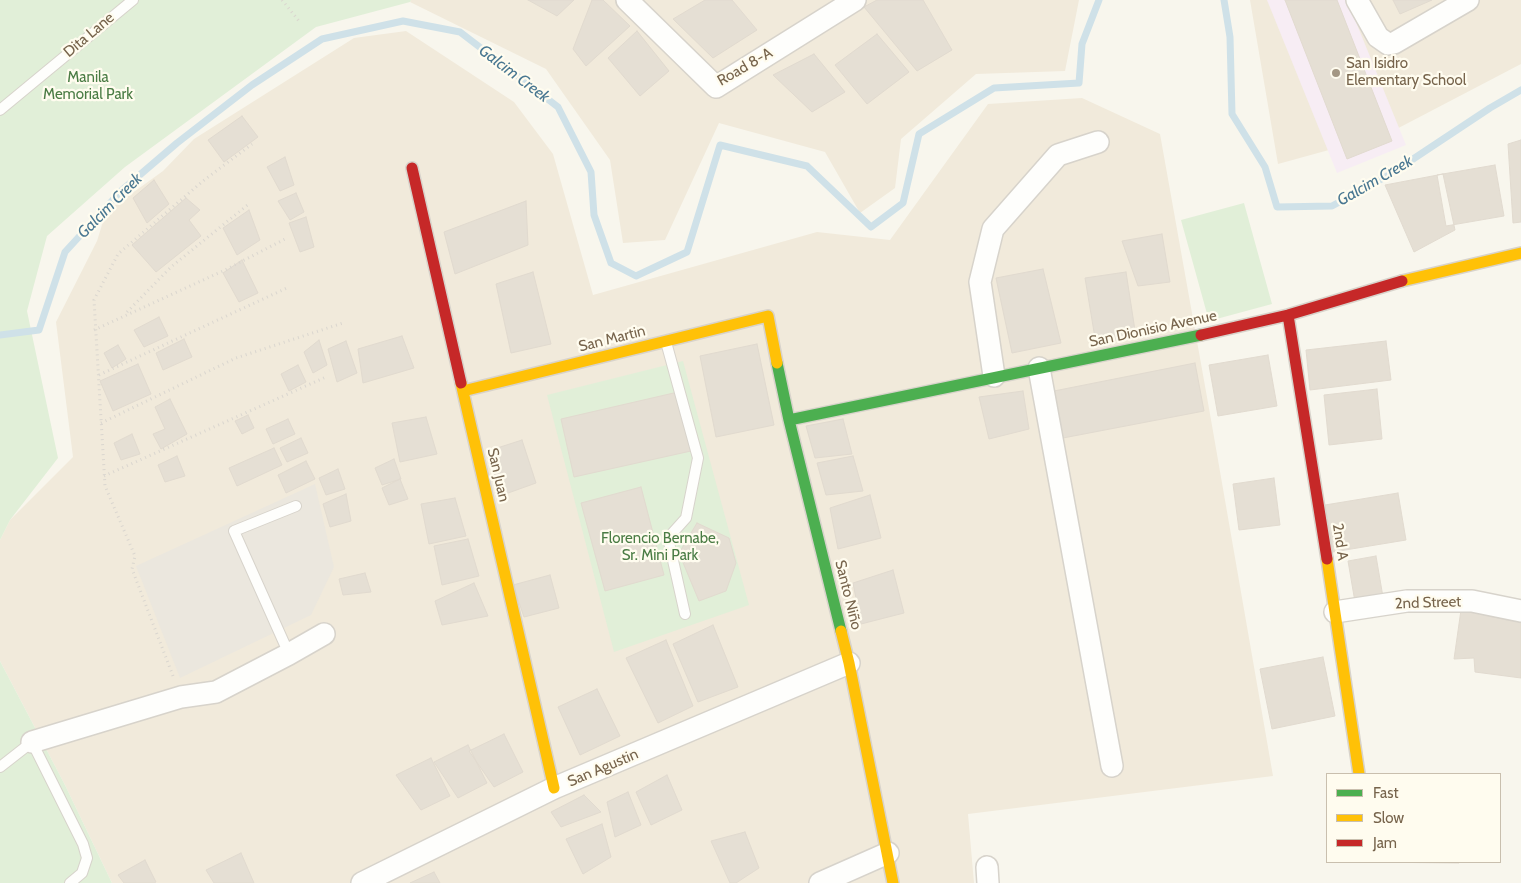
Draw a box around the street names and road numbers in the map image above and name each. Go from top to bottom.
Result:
street label: Dita Lane [60,9,118,61]
street label: Road 8-A [714,44,776,90]
street label: San Dionisio Avenue [1088,307,1218,351]
street label: San Martin [577,322,647,356]
street label: San Juan [483,446,513,504]
street label: 2nd A [1328,522,1352,562]
street label: Santo Niño [831,558,865,632]
street label: 2nd Street [1394,593,1462,613]
street label: San Agustin [565,745,641,791]

